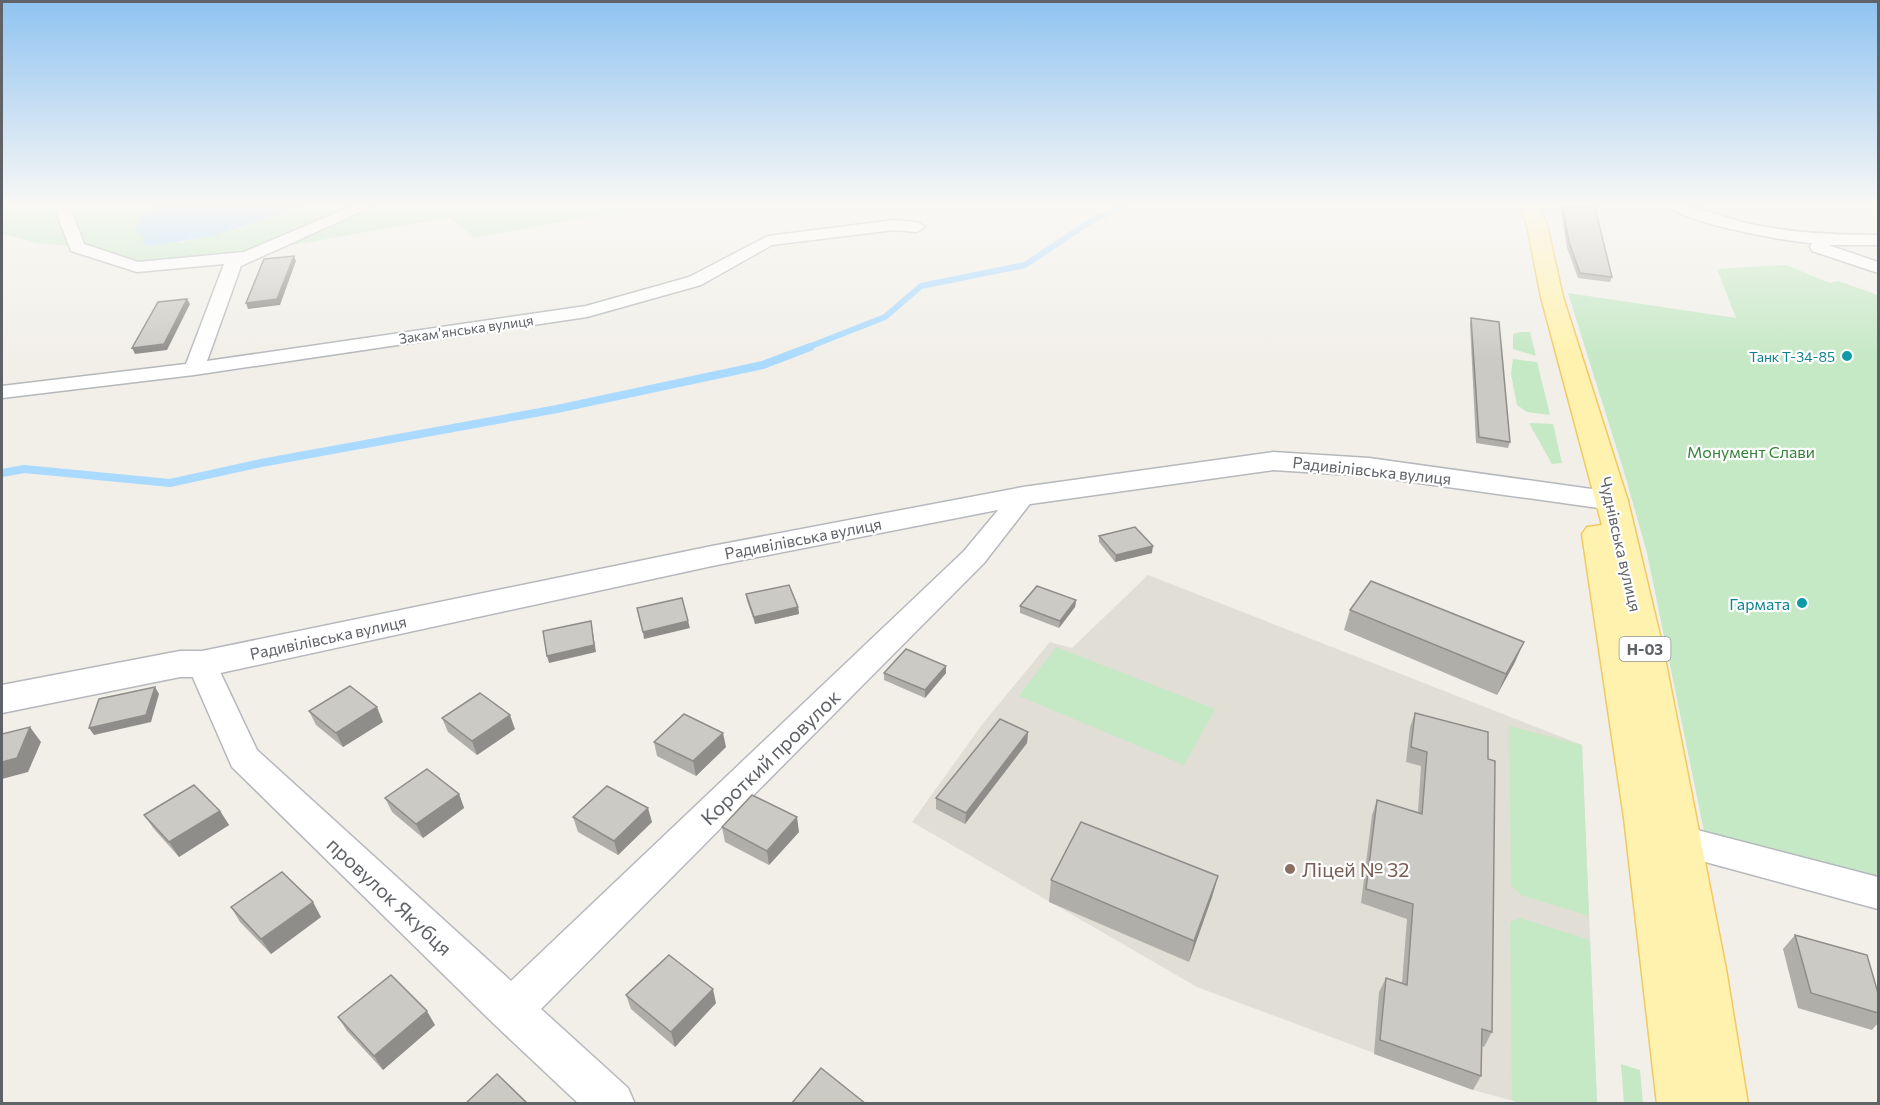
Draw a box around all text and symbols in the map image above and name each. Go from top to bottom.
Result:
street label: Закамʼянська вулиця [398,311,534,347]
place label: Танк Т-34-85 [1749,348,1835,365]
marker: Танк Т-34-85 [1840,349,1854,363]
park label: Монумент Слави [1687,442,1815,461]
street label: Радивілівська вулиця [1292,452,1452,488]
street label: Чуднівська вулиця [1596,475,1646,613]
street label: Радивілівська вулиця [723,513,883,563]
place label: Гармата [1729,594,1790,613]
marker: Гармата [1795,596,1809,610]
street label: Радивілівська вулиця [248,611,408,663]
road number: Н-03 [1620,637,1670,661]
street label: Короткий провулок [695,684,845,830]
street label: провулок Якубця [323,832,457,960]
place label: Ліцей № 32 [1302,857,1409,881]
marker: Ліцей № 32 [1283,862,1297,876]

